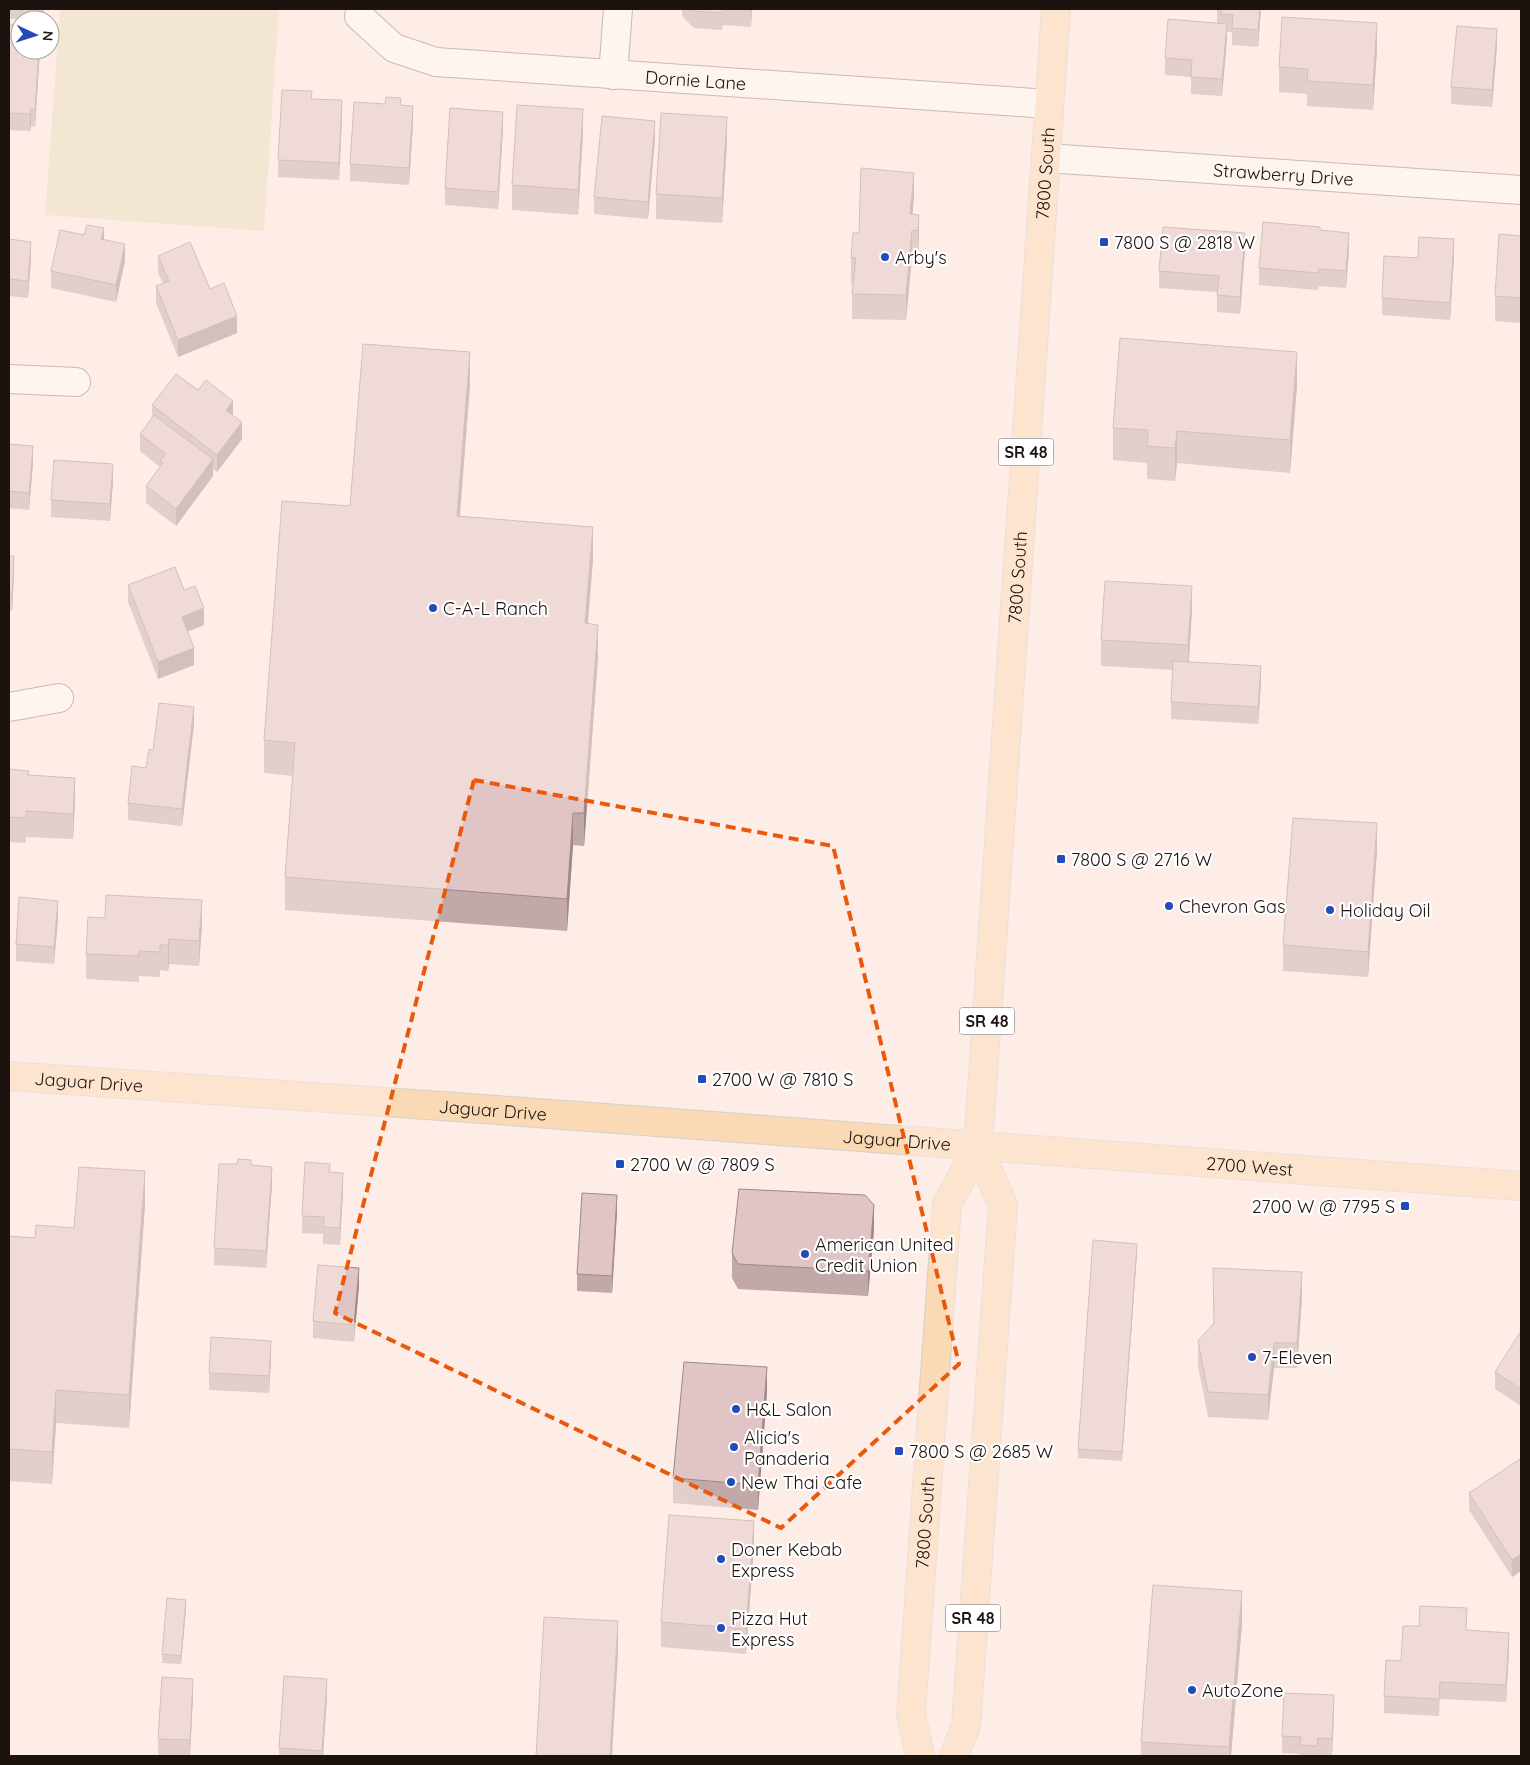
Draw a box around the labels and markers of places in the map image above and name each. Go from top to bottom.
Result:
place label: 7800 S @ 2818 W [1114,231,1255,254]
marker: 7800 S @ 2818 W [1098,236,1110,248]
place label: Arby's [895,246,947,269]
marker: Arby's [879,251,891,263]
place label: C-A-L Ranch [443,597,548,620]
marker: C-A-L Ranch [427,602,439,614]
place label: 7800 S @ 2716 W [1071,848,1212,871]
marker: 7800 S @ 2716 W [1055,853,1067,865]
place label: Chevron Gas [1179,895,1285,918]
place label: Holiday Oil [1340,899,1431,922]
marker: Chevron Gas [1163,900,1175,912]
marker: Holiday Oil [1324,904,1336,916]
place label: 2700 W @ 7810 S [712,1068,853,1091]
marker: 2700 W @ 7810 S [696,1073,708,1085]
place label: 2700 W @ 7809 S [630,1153,775,1176]
marker: 2700 W @ 7809 S [614,1158,626,1170]
place label: 2700 W @ 7795 S [1252,1195,1395,1218]
marker: 2700 W @ 7795 S [1399,1200,1411,1212]
place label: American United Credit Union [815,1233,954,1277]
marker: American United Credit Union [799,1248,811,1260]
place label: 7-Eleven [1262,1346,1333,1369]
marker: 7-Eleven [1246,1351,1258,1363]
place label: H&L Salon [746,1398,832,1421]
marker: H&L Salon [730,1403,742,1415]
place label: Alicia's Panaderia [744,1426,830,1470]
place label: 7800 S @ 2685 W [909,1440,1053,1463]
marker: Alicia's Panaderia [728,1441,740,1453]
marker: 7800 S @ 2685 W [893,1445,905,1457]
place label: New Thai Cafe [741,1471,862,1494]
marker: New Thai Cafe [725,1476,737,1488]
place label: Doner Kebab Express [731,1538,842,1582]
marker: Doner Kebab Express [715,1553,727,1565]
place label: Pizza Hut Express [731,1607,808,1651]
marker: Pizza Hut Express [715,1622,727,1634]
place label: AutoZone [1202,1679,1283,1702]
marker: AutoZone [1186,1684,1198,1696]

